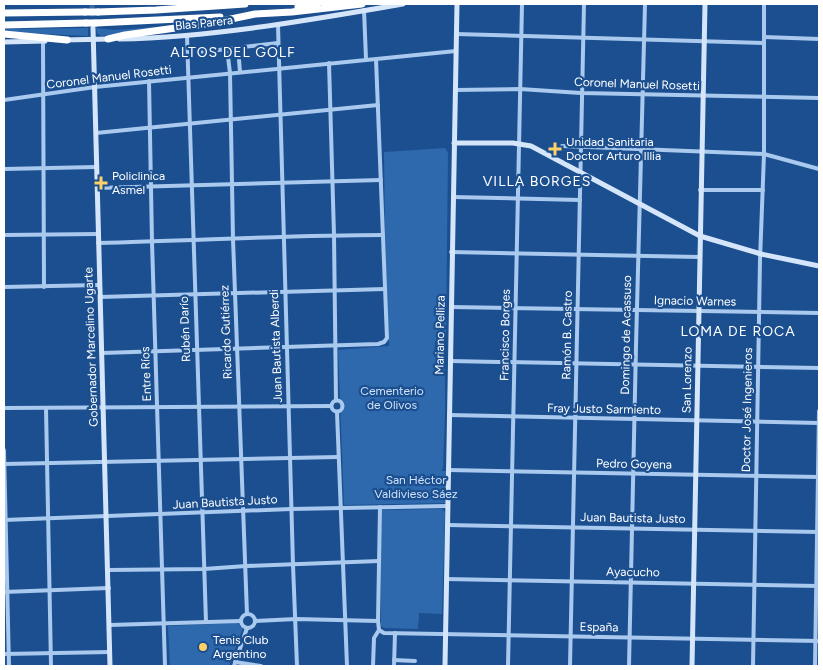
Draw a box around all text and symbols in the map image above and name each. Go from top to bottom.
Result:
street label: Blas Parera [174,13,234,33]
district label: ALTOS DEL GOLF [170,44,296,61]
street label: Coronel Manuel Rosetti [46,62,172,92]
street label: Coronel Manuel Rosetti [574,75,700,93]
place label: Unidad Sanitaria Doctor Arturo Illia [566,135,661,163]
marker: Unidad Sanitaria Doctor Arturo Illia [548,142,562,156]
place label: Policlinica Asmel [112,169,165,197]
district label: VILLA BORGES [483,173,591,190]
marker: Policlinica Asmel [94,176,108,190]
street label: Gobernador Marcelino Ugarte [81,266,101,427]
street label: Domingo de Acassuso [618,275,634,395]
street label: Ricardo Gutiérrez [217,285,235,379]
street label: Francisco Borges [497,288,513,381]
street label: Juan Bautista Alberdi [267,289,285,403]
street label: Ramón B. Castro [559,290,575,380]
street label: Ignacio Warnes [654,293,737,309]
street label: Mariano Pelliza [432,295,448,375]
street label: Rubén Darío [177,296,193,362]
district label: LOMA DE ROCA [680,323,796,340]
street label: Entre Ríos [138,346,154,402]
street label: San Lorenzo [679,347,695,413]
street label: Doctor José Ingenieros [739,347,755,472]
park label: Cementerio de Olivos [360,384,424,412]
street label: Fray Justo Sarmiento [547,401,661,417]
street label: Pedro Goyena [596,456,672,472]
park label: San Héctor Valdivieso Sáez [374,473,458,501]
street label: Juan Bautista Justo [172,492,278,512]
street label: Juan Bautista Justo [580,510,686,526]
street label: Ayacucho [606,565,660,579]
street label: España [580,620,618,634]
place label: Tenis Club Argentino [213,633,269,661]
marker: Tenis Club Argentino [197,641,209,653]

